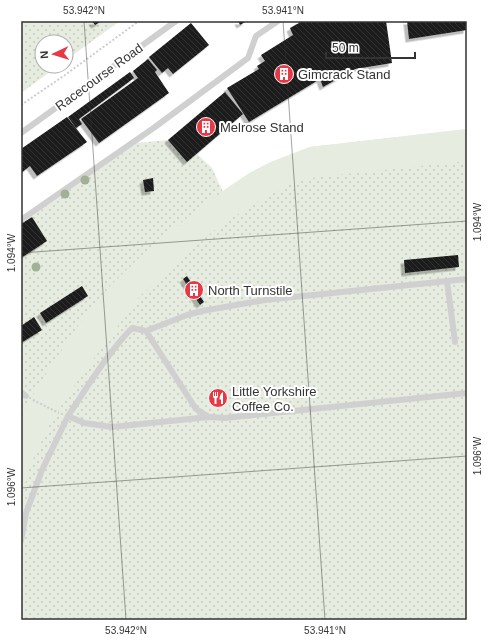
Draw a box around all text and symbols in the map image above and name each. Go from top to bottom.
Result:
text: 53.942°N [63,5,105,16]
text: 53.941°N [262,5,304,16]
north arrow [34,34,74,74]
scale bar [326,34,415,60]
street label: Racecourse Road [52,40,146,114]
text: 50 m [332,41,359,55]
text: N [38,50,50,59]
building icon: Gimcrack Stand [273,63,295,85]
place label: Gimcrack Stand [298,67,390,82]
building icon: Melrose Stand [195,116,217,138]
place label: Melrose Stand [220,120,304,135]
text: 1.094°W [472,202,483,241]
text: 1.094°W [6,233,17,272]
building icon: North Turnstile [183,279,205,301]
place label: North Turnstile [208,283,293,298]
place label: Little Yorkshire Coffee Co. [232,384,317,414]
restaurant icon: Little Yorkshire Coffee Co. [207,387,229,409]
text: 1.096°W [472,436,483,475]
text: 1.096°W [6,467,17,506]
text: 53.942°N [105,625,147,636]
text: 53.941°N [304,625,346,636]

